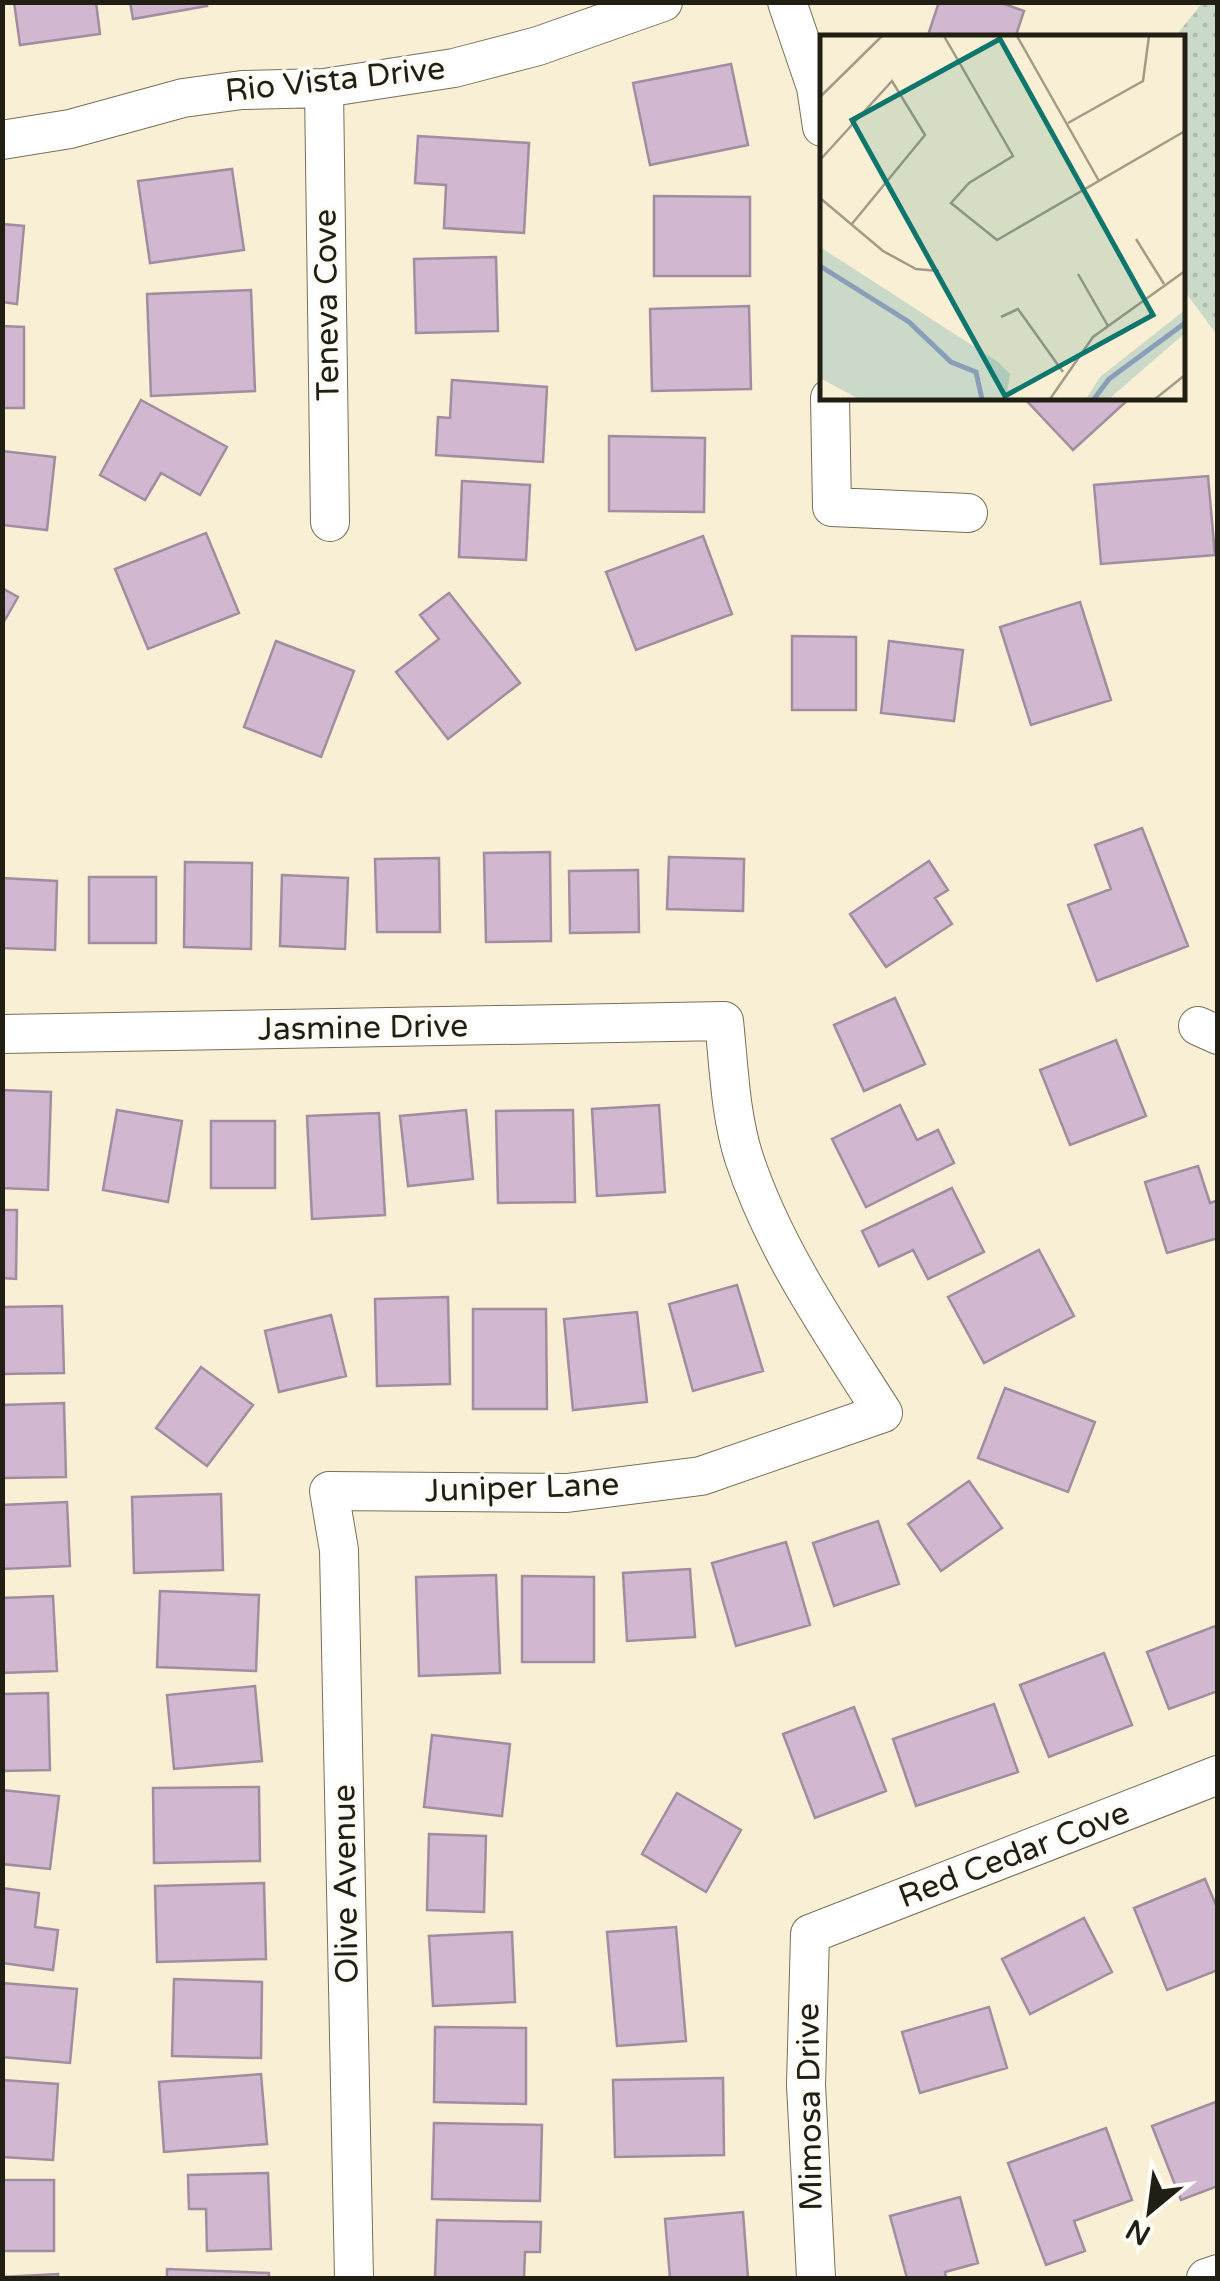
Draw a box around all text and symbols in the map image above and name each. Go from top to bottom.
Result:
inset map [820,35,1185,400]
street label: Rio Vista Drive [223,50,447,110]
street label: Teneva Cove [306,209,348,401]
street label: Jasmine Drive [258,1007,468,1049]
street label: Juniper Lane [424,1466,620,1510]
street label: Olive Avenue [325,1784,367,1984]
street label: Red Cedar Cove [893,1794,1135,1916]
street label: Mimosa Drive [789,2003,831,2211]
north arrow [1100,2161,1200,2261]
text: N [1120,2212,1156,2252]

